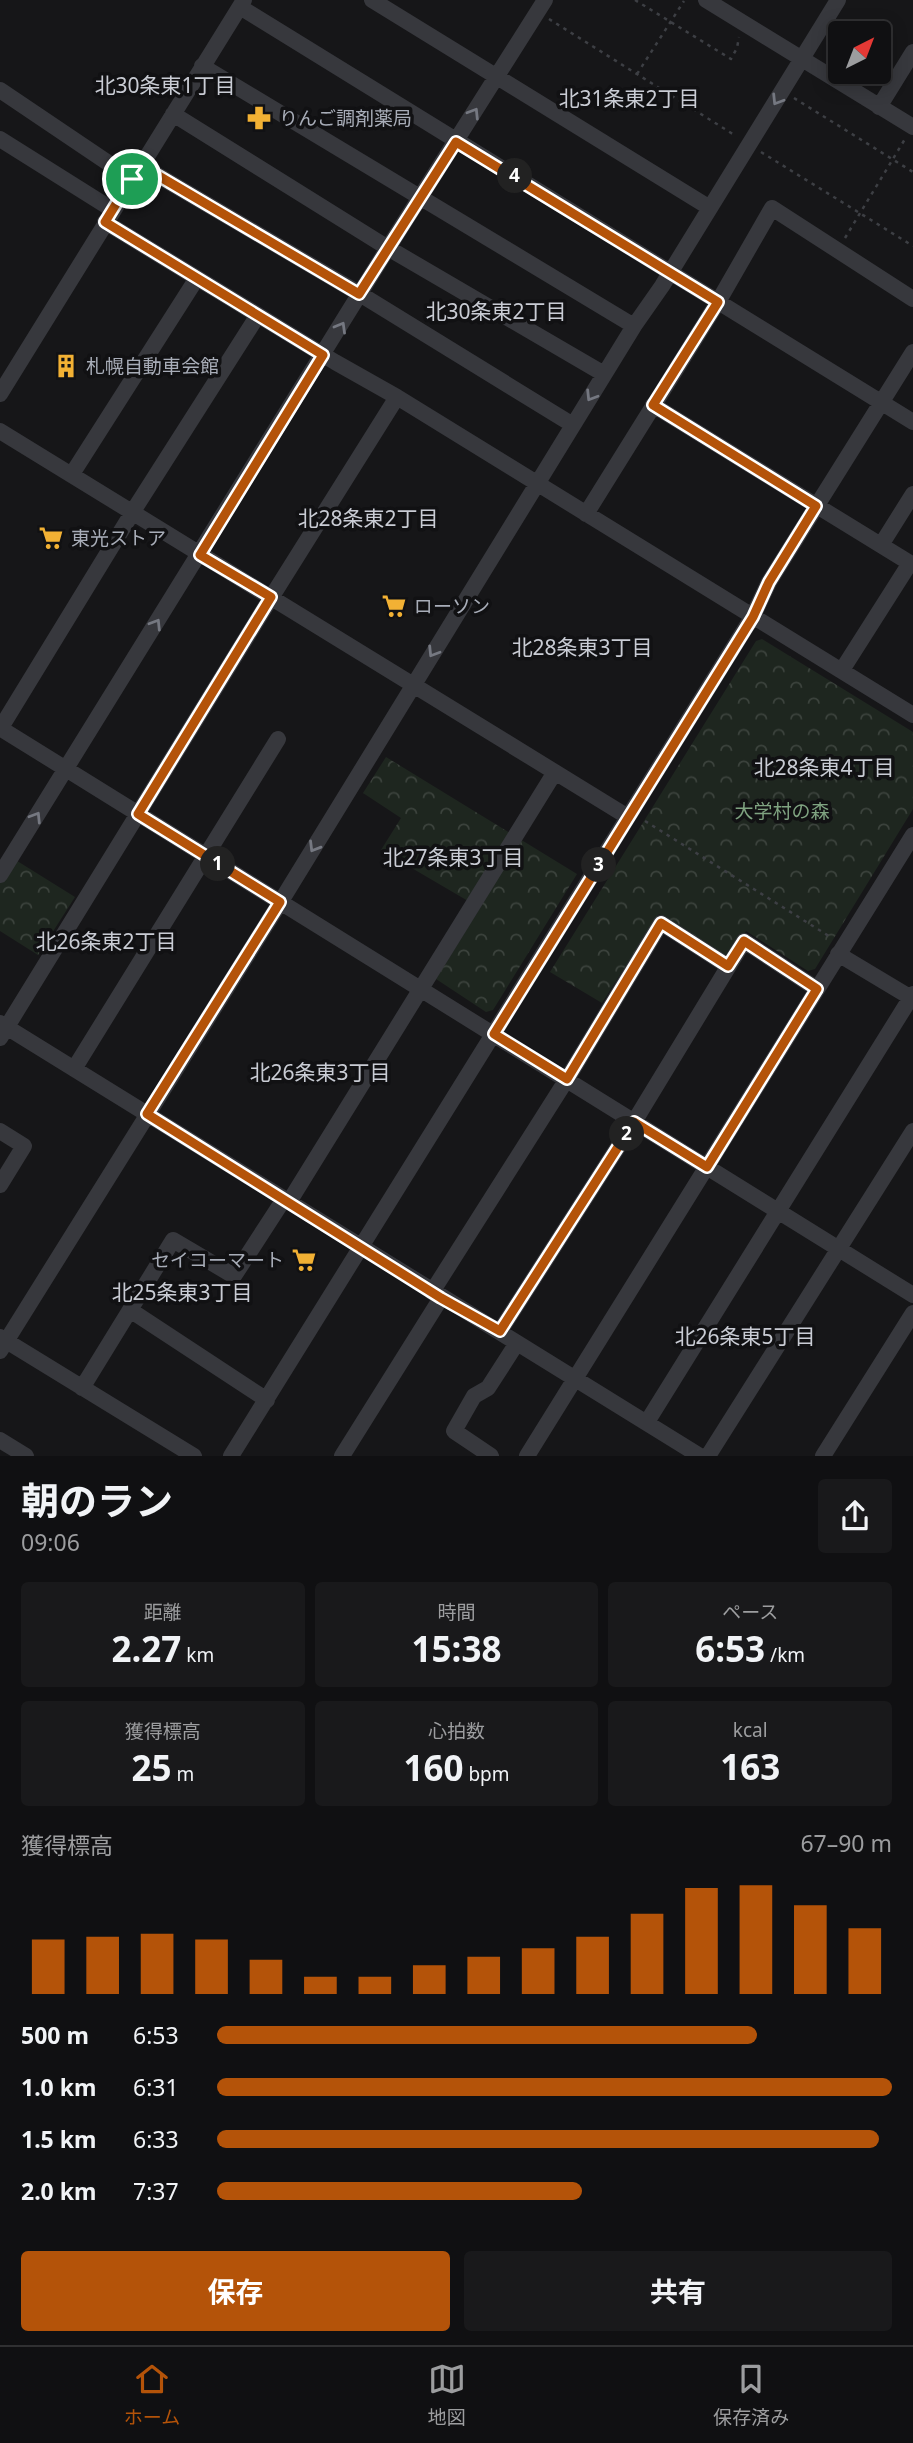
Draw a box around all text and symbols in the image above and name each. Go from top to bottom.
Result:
north arrow [828,21,891,84]
map controls [828,21,891,84]
district label: 北30条東1丁目 [94,71,236,99]
district label: 北31条東2丁目 [558,84,700,112]
one-way arrow [772,92,785,105]
pharmacy icon: りんご調剤薬局 [245,104,273,132]
place label: りんご調剤薬局 [279,105,412,131]
one-way arrow [466,108,479,121]
pin [102,149,162,209]
pin: 4 [498,158,532,194]
icon: arrive [113,160,151,198]
text: 4 [509,162,520,188]
district label: 北30条東2丁目 [425,297,567,325]
one-way arrow [332,321,345,334]
building icon: 札幌自動車会館 [52,352,80,380]
place label: 札幌自動車会館 [86,353,219,379]
one-way arrow [586,389,599,402]
district label: 北28条東2丁目 [297,504,439,532]
supermarket icon: 東光ストア [37,524,65,552]
place label: 東光ストア [71,525,166,551]
supermarket icon: ローソン [380,592,408,620]
place label: ローソン [414,593,490,619]
one-way arrow [148,619,161,632]
district label: 北28条東3丁目 [511,633,653,661]
one-way arrow [428,645,441,658]
district label: 北28条東4丁目 [753,753,895,781]
park label: 大学村の森 [734,798,830,824]
one-way arrow [27,812,40,825]
one-way arrow [310,839,323,852]
district label: 北27条東3丁目 [382,843,524,871]
pin: 1 [200,846,235,882]
pin: 3 [582,848,616,882]
text: 1 [212,850,223,876]
text: 3 [593,851,604,877]
district label: 北26条東2丁目 [35,927,177,955]
district label: 北26条東3丁目 [249,1058,391,1086]
pin: 2 [610,1116,644,1152]
text: 2 [621,1120,632,1146]
supermarket icon: セイコーマート [290,1246,318,1274]
place label: セイコーマート [151,1247,284,1273]
district label: 北25条東3丁目 [111,1278,253,1306]
district label: 北26条東5丁目 [674,1322,816,1350]
text: 朝のラン [21,1474,173,1526]
button: share [818,1479,892,1553]
text: 09:06 [21,1526,80,1558]
text: 距離 [144,1599,182,1625]
text: 時間 [437,1599,476,1625]
text: ペース [722,1599,778,1625]
text: 2.27 [111,1625,181,1672]
text: 15:38 [412,1625,501,1672]
text: 6:53 [695,1625,765,1672]
text: km [181,1642,214,1668]
text: /km [765,1642,805,1668]
text: kcal [733,1717,768,1743]
text: 獲得標高 [125,1718,201,1744]
text: 心拍数 [428,1718,485,1744]
text: 163 [720,1743,780,1790]
text: 25 [131,1744,171,1791]
text: 160 [403,1744,463,1791]
text: m [171,1761,194,1787]
text: bpm [463,1761,510,1787]
text: 67–90 m [800,1827,892,1859]
text: 獲得標高 [21,1829,113,1861]
text: 500 m [21,2019,89,2051]
text: 6:53 [133,2019,179,2051]
text: 1.0 km [21,2071,96,2103]
text: 6:31 [133,2071,179,2103]
text: 1.5 km [21,2123,96,2155]
text: 6:33 [133,2123,179,2155]
text: 2.0 km [21,2175,96,2207]
text: 7:37 [133,2175,179,2207]
button: 保存 [21,2251,450,2331]
button: 共有 [464,2251,892,2331]
tab: ホーム [124,2360,180,2430]
tab: 地図 [428,2360,466,2430]
tab: 保存済み [713,2360,789,2430]

